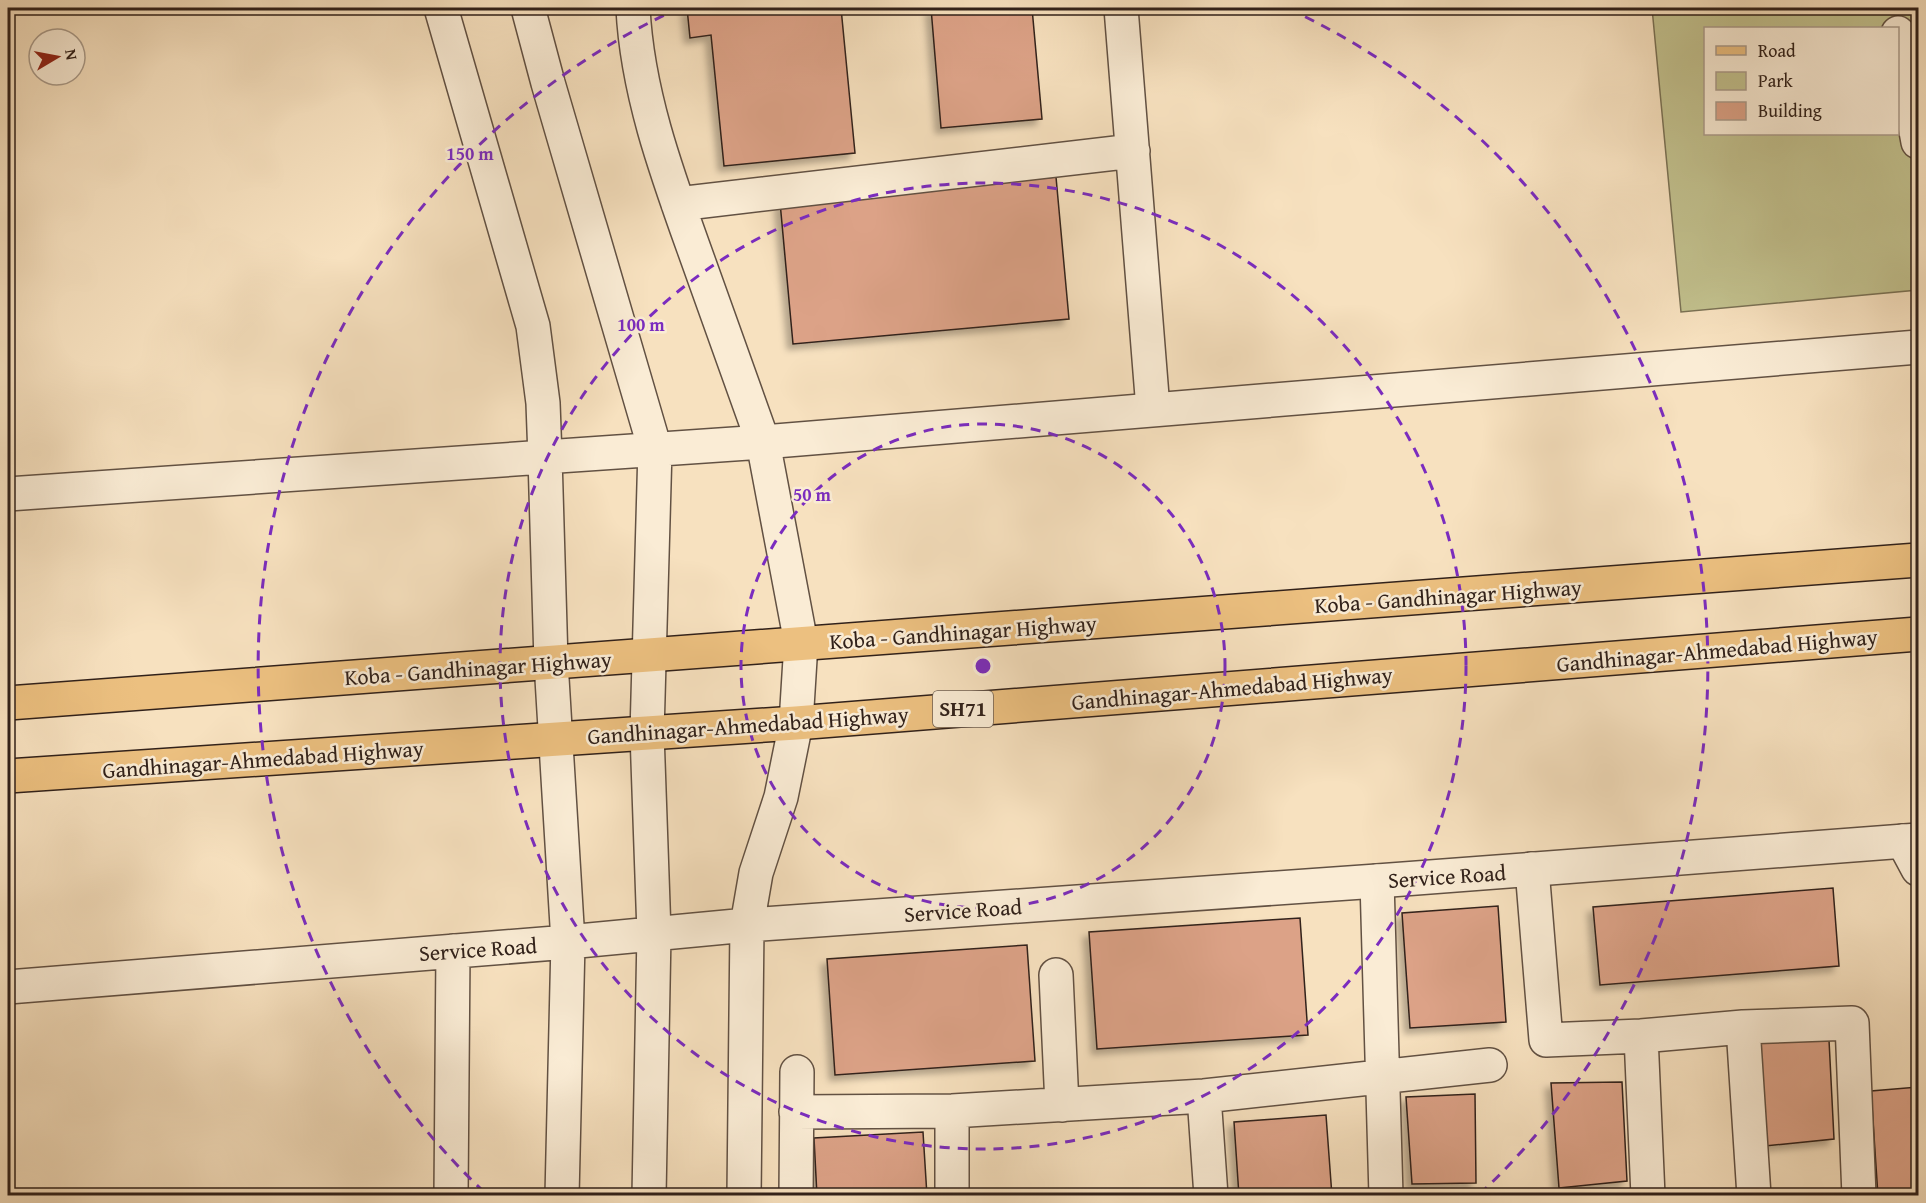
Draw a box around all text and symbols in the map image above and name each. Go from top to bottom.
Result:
north arrow [27,27,87,87]
legend [1704,27,1899,135]
text: Road [1758,37,1796,64]
text: N [59,47,85,62]
text: Park [1758,67,1794,94]
text: Building [1758,97,1822,124]
text: 150 m [446,140,494,167]
text: 100 m [617,311,665,338]
text: 50 m [793,481,832,508]
street label: Koba - Gandhinagar Highway [1313,571,1583,621]
street label: Koba - Gandhinagar Highway [828,607,1098,657]
street label: Gandhinagar-Ahmedabad Highway [1555,620,1879,680]
street label: Koba - Gandhinagar Highway [343,643,613,693]
centre of rings [973,656,993,676]
street label: Gandhinagar-Ahmedabad Highway [1070,658,1394,718]
road number: SH71 [933,691,993,727]
street label: Gandhinagar-Ahmedabad Highway [586,698,910,752]
street label: Gandhinagar-Ahmedabad Highway [101,732,425,786]
street label: Service Road [1387,856,1507,896]
street label: Service Road [903,890,1023,930]
street label: Service Road [418,929,538,969]

